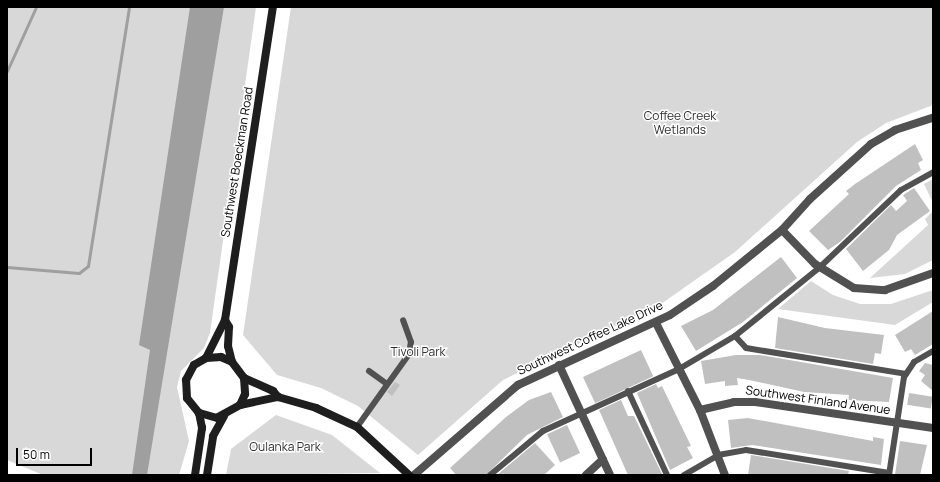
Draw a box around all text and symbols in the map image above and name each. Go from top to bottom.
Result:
street label: Southwest Boeckman Road [218,86,256,238]
park label: Coffee Creek Wetlands [644,109,716,137]
street label: Southwest Coffee Lake Drive [515,298,665,378]
park label: Tivoli Park [391,345,445,359]
street label: Southwest Finland Avenue [745,383,891,417]
scale bar [18,440,94,466]
park label: Oulanka Park [249,440,321,454]
text: 50 m [23,446,50,463]

